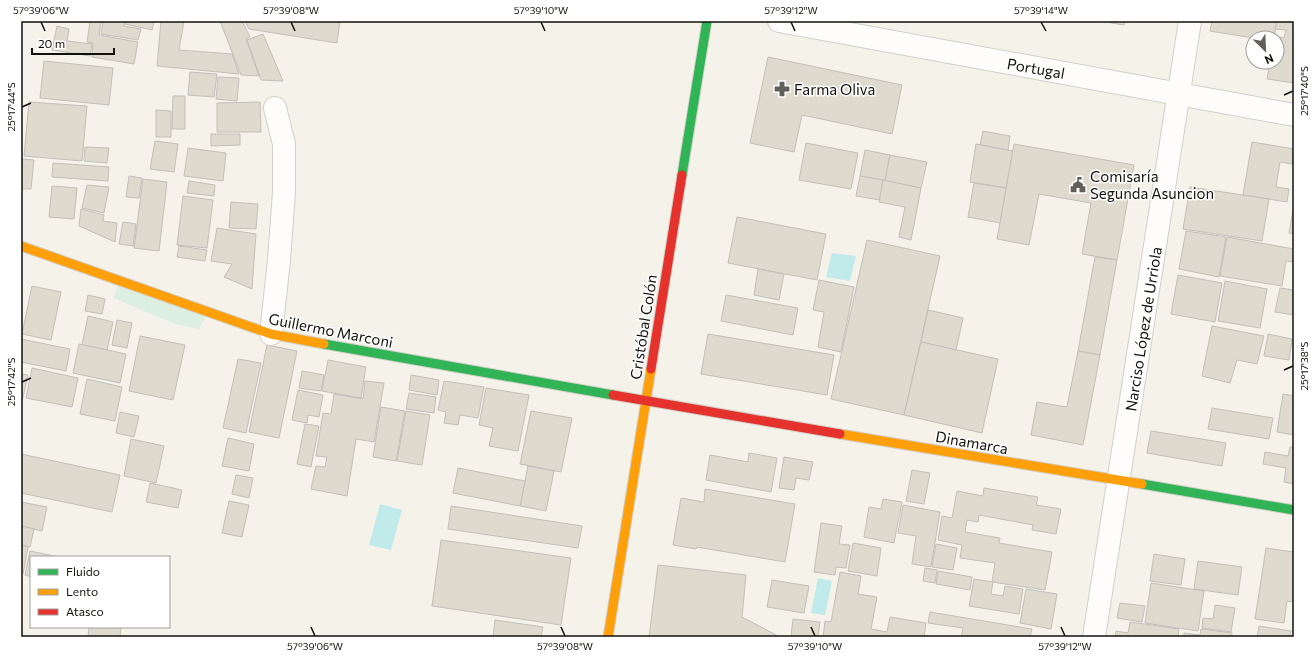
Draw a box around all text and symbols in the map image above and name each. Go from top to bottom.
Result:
text: 57°39'06"W [13,4,69,16]
text: 57°39'08"W [263,4,319,16]
text: 57°39'10"W [514,4,568,16]
text: 57°39'12"W [764,4,818,16]
text: 57°39'14"W [1014,4,1068,16]
scale bar [32,30,114,56]
north arrow [1245,30,1285,70]
text: 20 m [38,36,65,50]
text: N [1263,52,1276,67]
street label: Portugal [1006,54,1066,82]
text: 25°17'40"S [1298,66,1310,116]
pharmacy icon: Farma Oliva [773,80,791,98]
place label: Farma Oliva [794,80,875,98]
text: 25°17'44"S [5,82,17,132]
place label: Comisaría Segunda Asuncion [1090,167,1214,202]
public building icon: Comisaría Segunda Asuncion [1069,176,1087,194]
street label: Narciso López de Urriola [1121,245,1165,413]
street label: Cristóbal Colón [626,273,660,381]
street label: Guillermo Marconi [267,309,395,351]
text: 25°17'38"S [1298,341,1310,390]
text: 25°17'42"S [5,358,17,406]
street label: Dinamarca [934,427,1010,457]
legend [30,556,170,628]
text: Fluido [66,564,100,578]
text: Lento [66,584,98,598]
text: Atasco [66,604,104,618]
text: 57°39'06"W [287,640,343,652]
text: 57°39'08"W [537,640,593,652]
text: 57°39'10"W [788,640,842,652]
text: 57°39'12"W [1038,640,1092,652]

